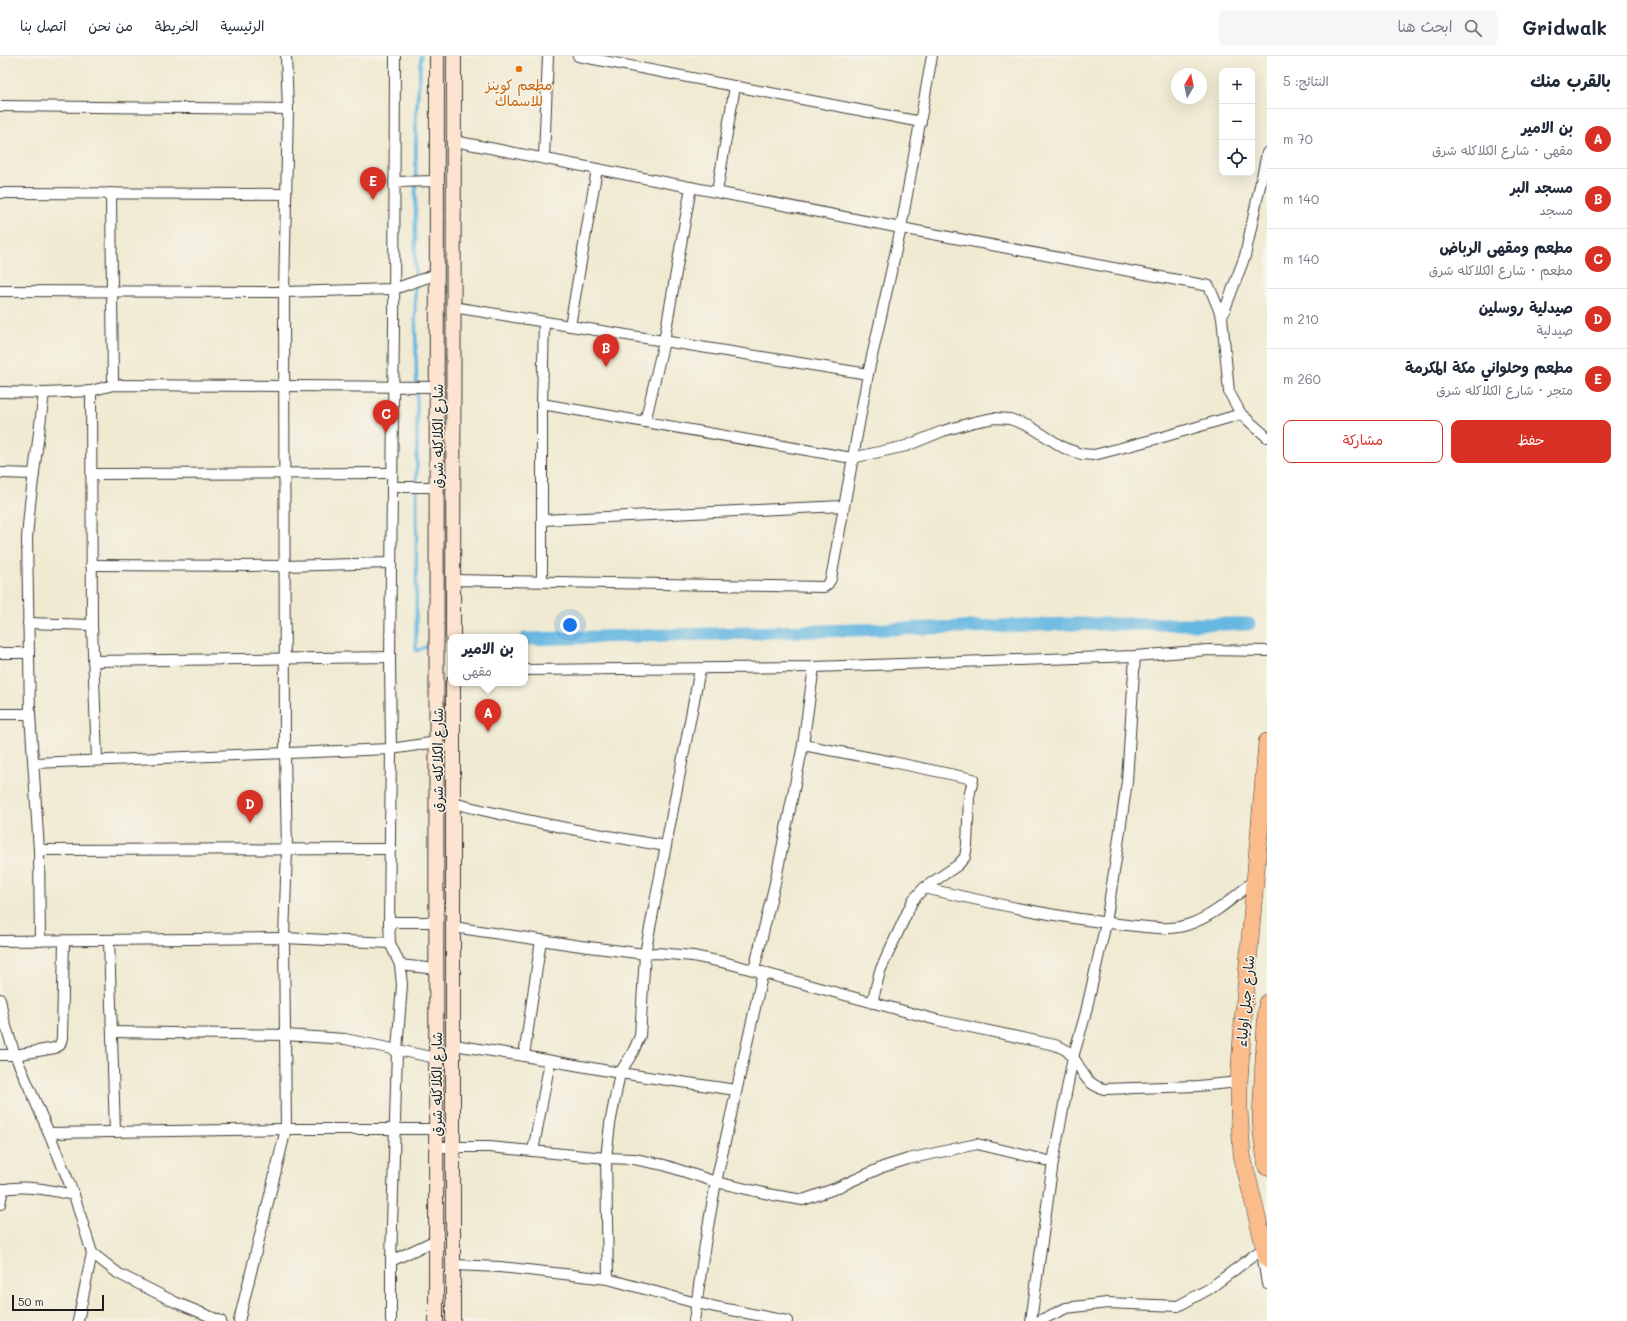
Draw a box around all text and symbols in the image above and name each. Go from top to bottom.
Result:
search box [1218,10,1498,46]
text: Gridwalk [1522,15,1607,40]
text: اتصل بنا [20,16,66,35]
text: من نحن [88,16,133,35]
text: الخريطة [155,16,199,35]
text: الرئيسية [221,16,264,35]
text: ابحث هنا [1397,16,1452,36]
icon: search [1462,17,1484,39]
marker: مطعم كوينز للاسماك [514,64,524,74]
north arrow [1171,68,1207,104]
map controls [1219,68,1255,176]
button: + [1219,68,1255,104]
text: بالقرب منك [1530,69,1611,91]
text: النتائج: 5 [1283,72,1329,89]
place label: مطعم كوينز للاسماك [484,75,553,110]
button: − [1219,104,1255,140]
text: بن الامير [1521,117,1573,137]
text: 70 m [1283,130,1313,147]
text: A [1593,130,1603,147]
button: locate [1219,140,1255,176]
text: مقهى · شارع الكلاكله شرق [1432,141,1573,158]
pin: E [360,167,386,200]
text: مسجد البر [1510,177,1573,197]
text: 140 m [1283,190,1319,207]
text: B [1594,190,1602,207]
text: مسجد [1540,201,1573,218]
text: مطعم ومقهى الرباض [1440,237,1573,257]
text: 140 m [1283,250,1319,267]
text: C [1593,250,1603,267]
text: مطعم · شارع الكلاكله شرق [1429,261,1573,278]
text: صيدلية روسلين [1479,297,1573,317]
text: 210 m [1283,310,1319,327]
text: D [1593,310,1603,327]
text: صيدلية [1536,321,1573,338]
pin: B [593,334,619,367]
text: مطعم وحلواني مكة المكرمة [1405,357,1573,377]
text: 260 m [1283,370,1321,387]
text: E [1594,370,1602,387]
text: متجر · شارع الكلاكله شرق [1436,381,1573,398]
street label: شارع الكلاكله شرق [428,384,448,488]
pin: C [373,400,399,433]
button: مشاركة [1283,420,1443,463]
button: حفظ [1451,420,1611,463]
your location [560,615,580,635]
popup [448,634,528,686]
text: بن الامير [462,638,514,658]
text: مقهى [462,662,492,679]
pin: A [475,699,501,732]
street label: شارع الكلاكله شرق [428,708,448,812]
pin: D [237,790,263,823]
street label: شارع جبل اولياء [1232,954,1259,1048]
street label: شارع الكلاكله شرق [427,1032,447,1136]
scale bar [12,1293,104,1312]
text: 50 m [18,1294,44,1309]

